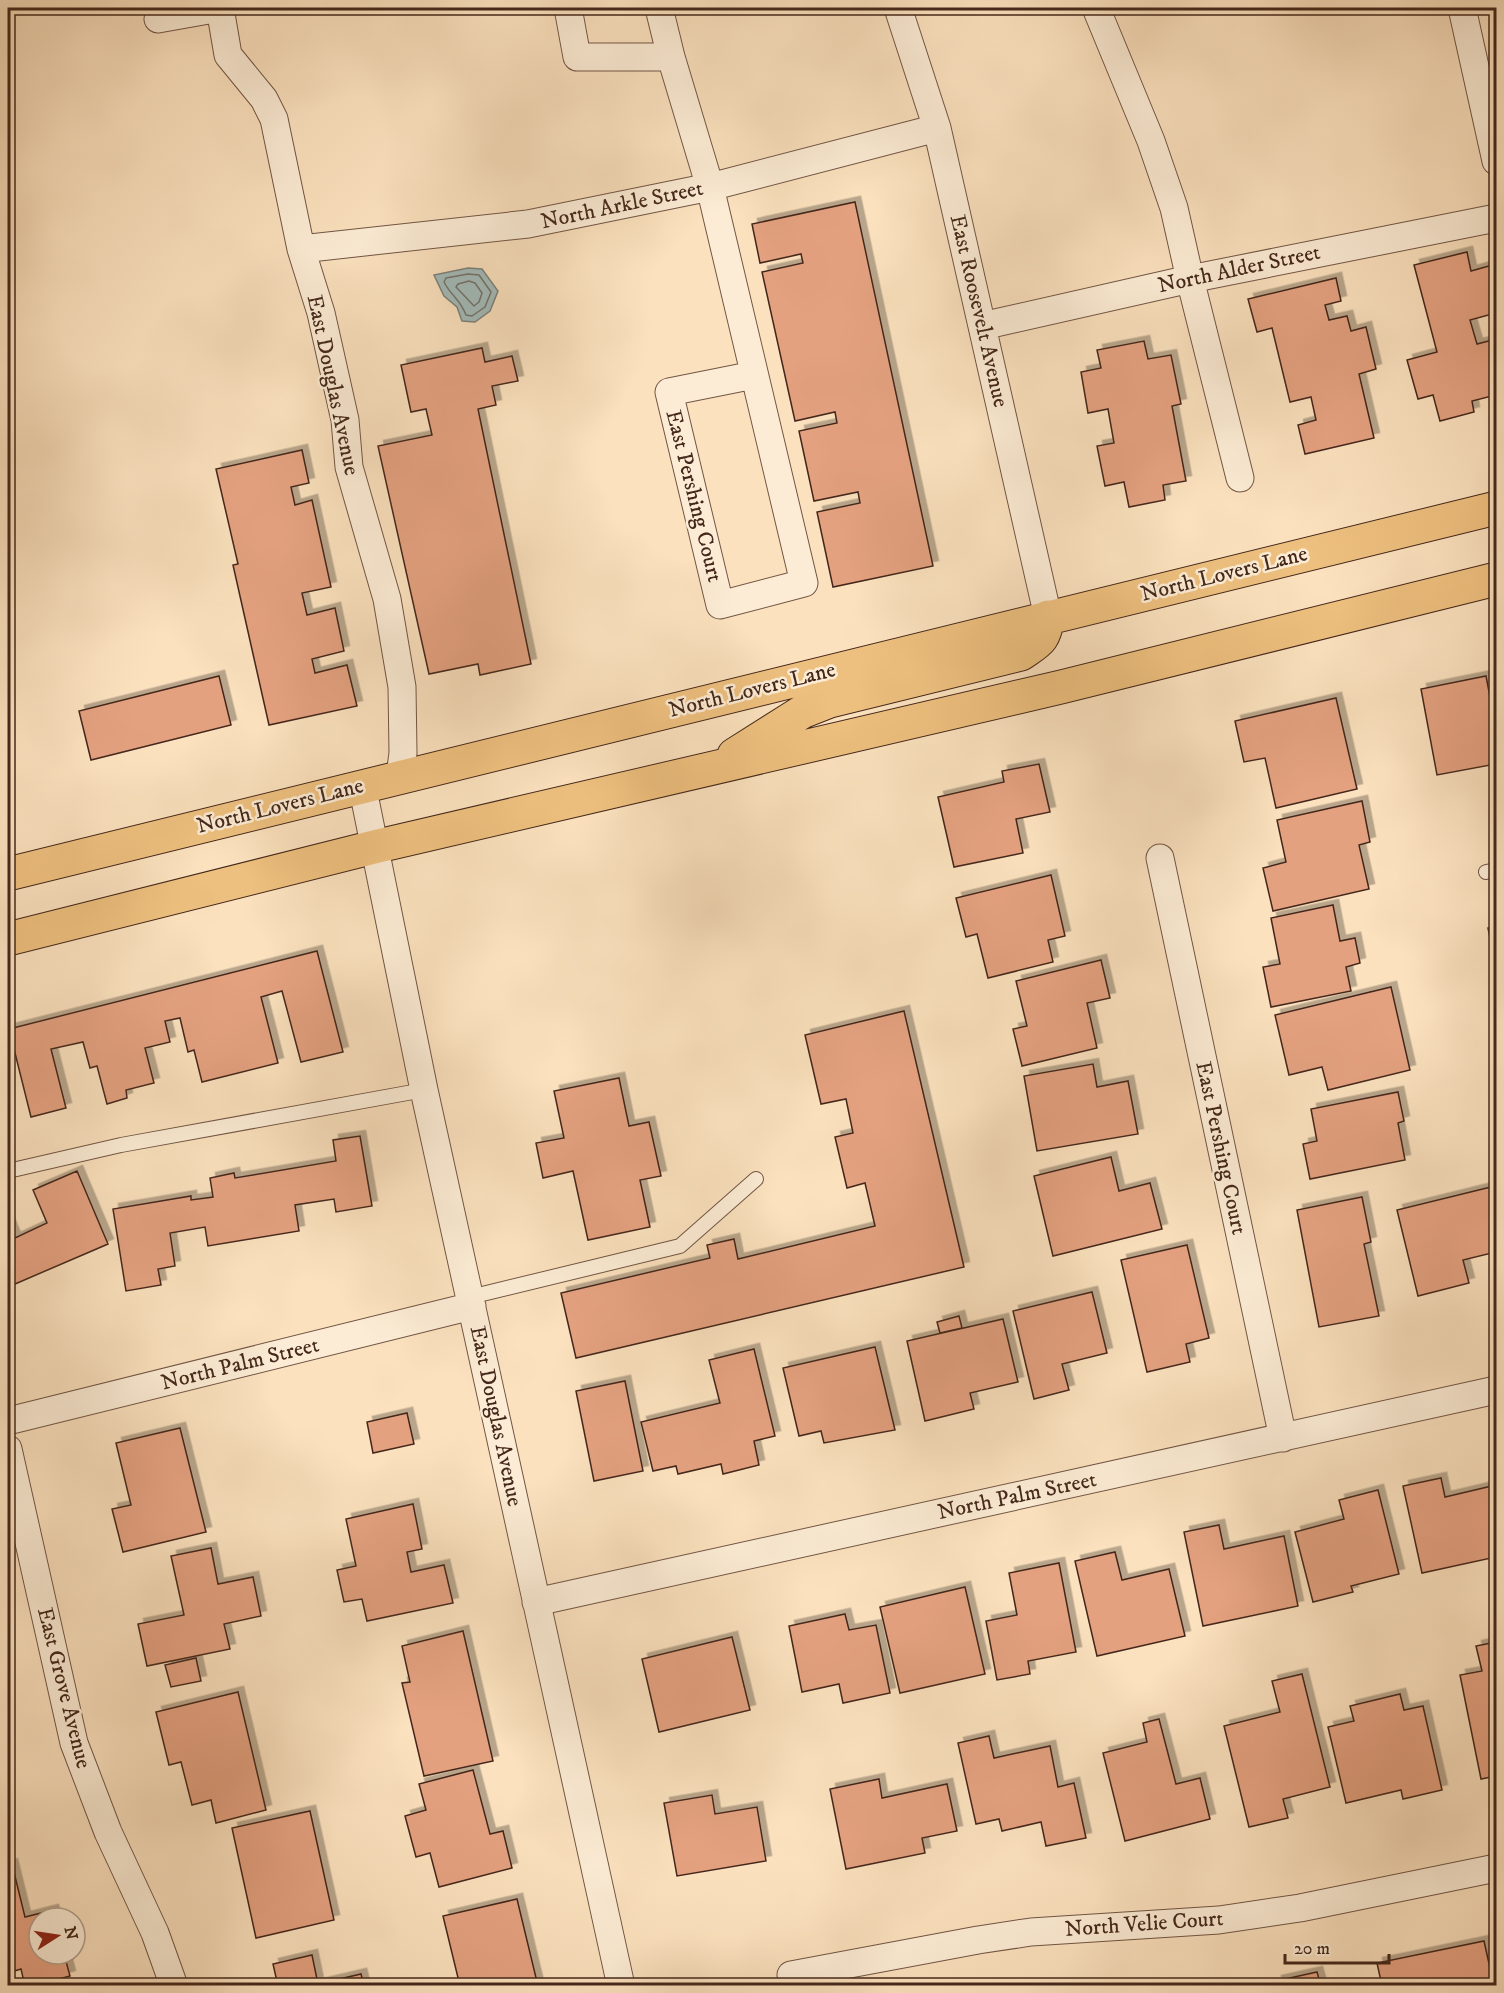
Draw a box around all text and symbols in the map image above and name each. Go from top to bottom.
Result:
street label: North Arkle Street [538,175,706,235]
street label: East Roosevelt Avenue [944,212,1014,410]
street label: North Alder Street [1155,239,1323,299]
street label: East Douglas Avenue [301,292,365,478]
street label: East Pershing Court [660,407,728,585]
street label: North Lovers Lane [1138,540,1310,608]
street label: North Lovers Lane [666,656,838,724]
street label: North Lovers Lane [194,772,366,840]
street label: East Pershing Court [1189,1059,1253,1237]
street label: East Douglas Avenue [464,1323,528,1509]
street label: North Palm Street [158,1331,322,1397]
street label: North Palm Street [935,1466,1099,1526]
street label: East Grove Avenue [31,1605,97,1771]
street label: North Velie Court [1064,1905,1224,1943]
north arrow [27,1906,87,1966]
text: N [60,1925,82,1942]
scale bar [1285,1927,1388,1965]
text: 20 m [1294,1938,1330,1960]

